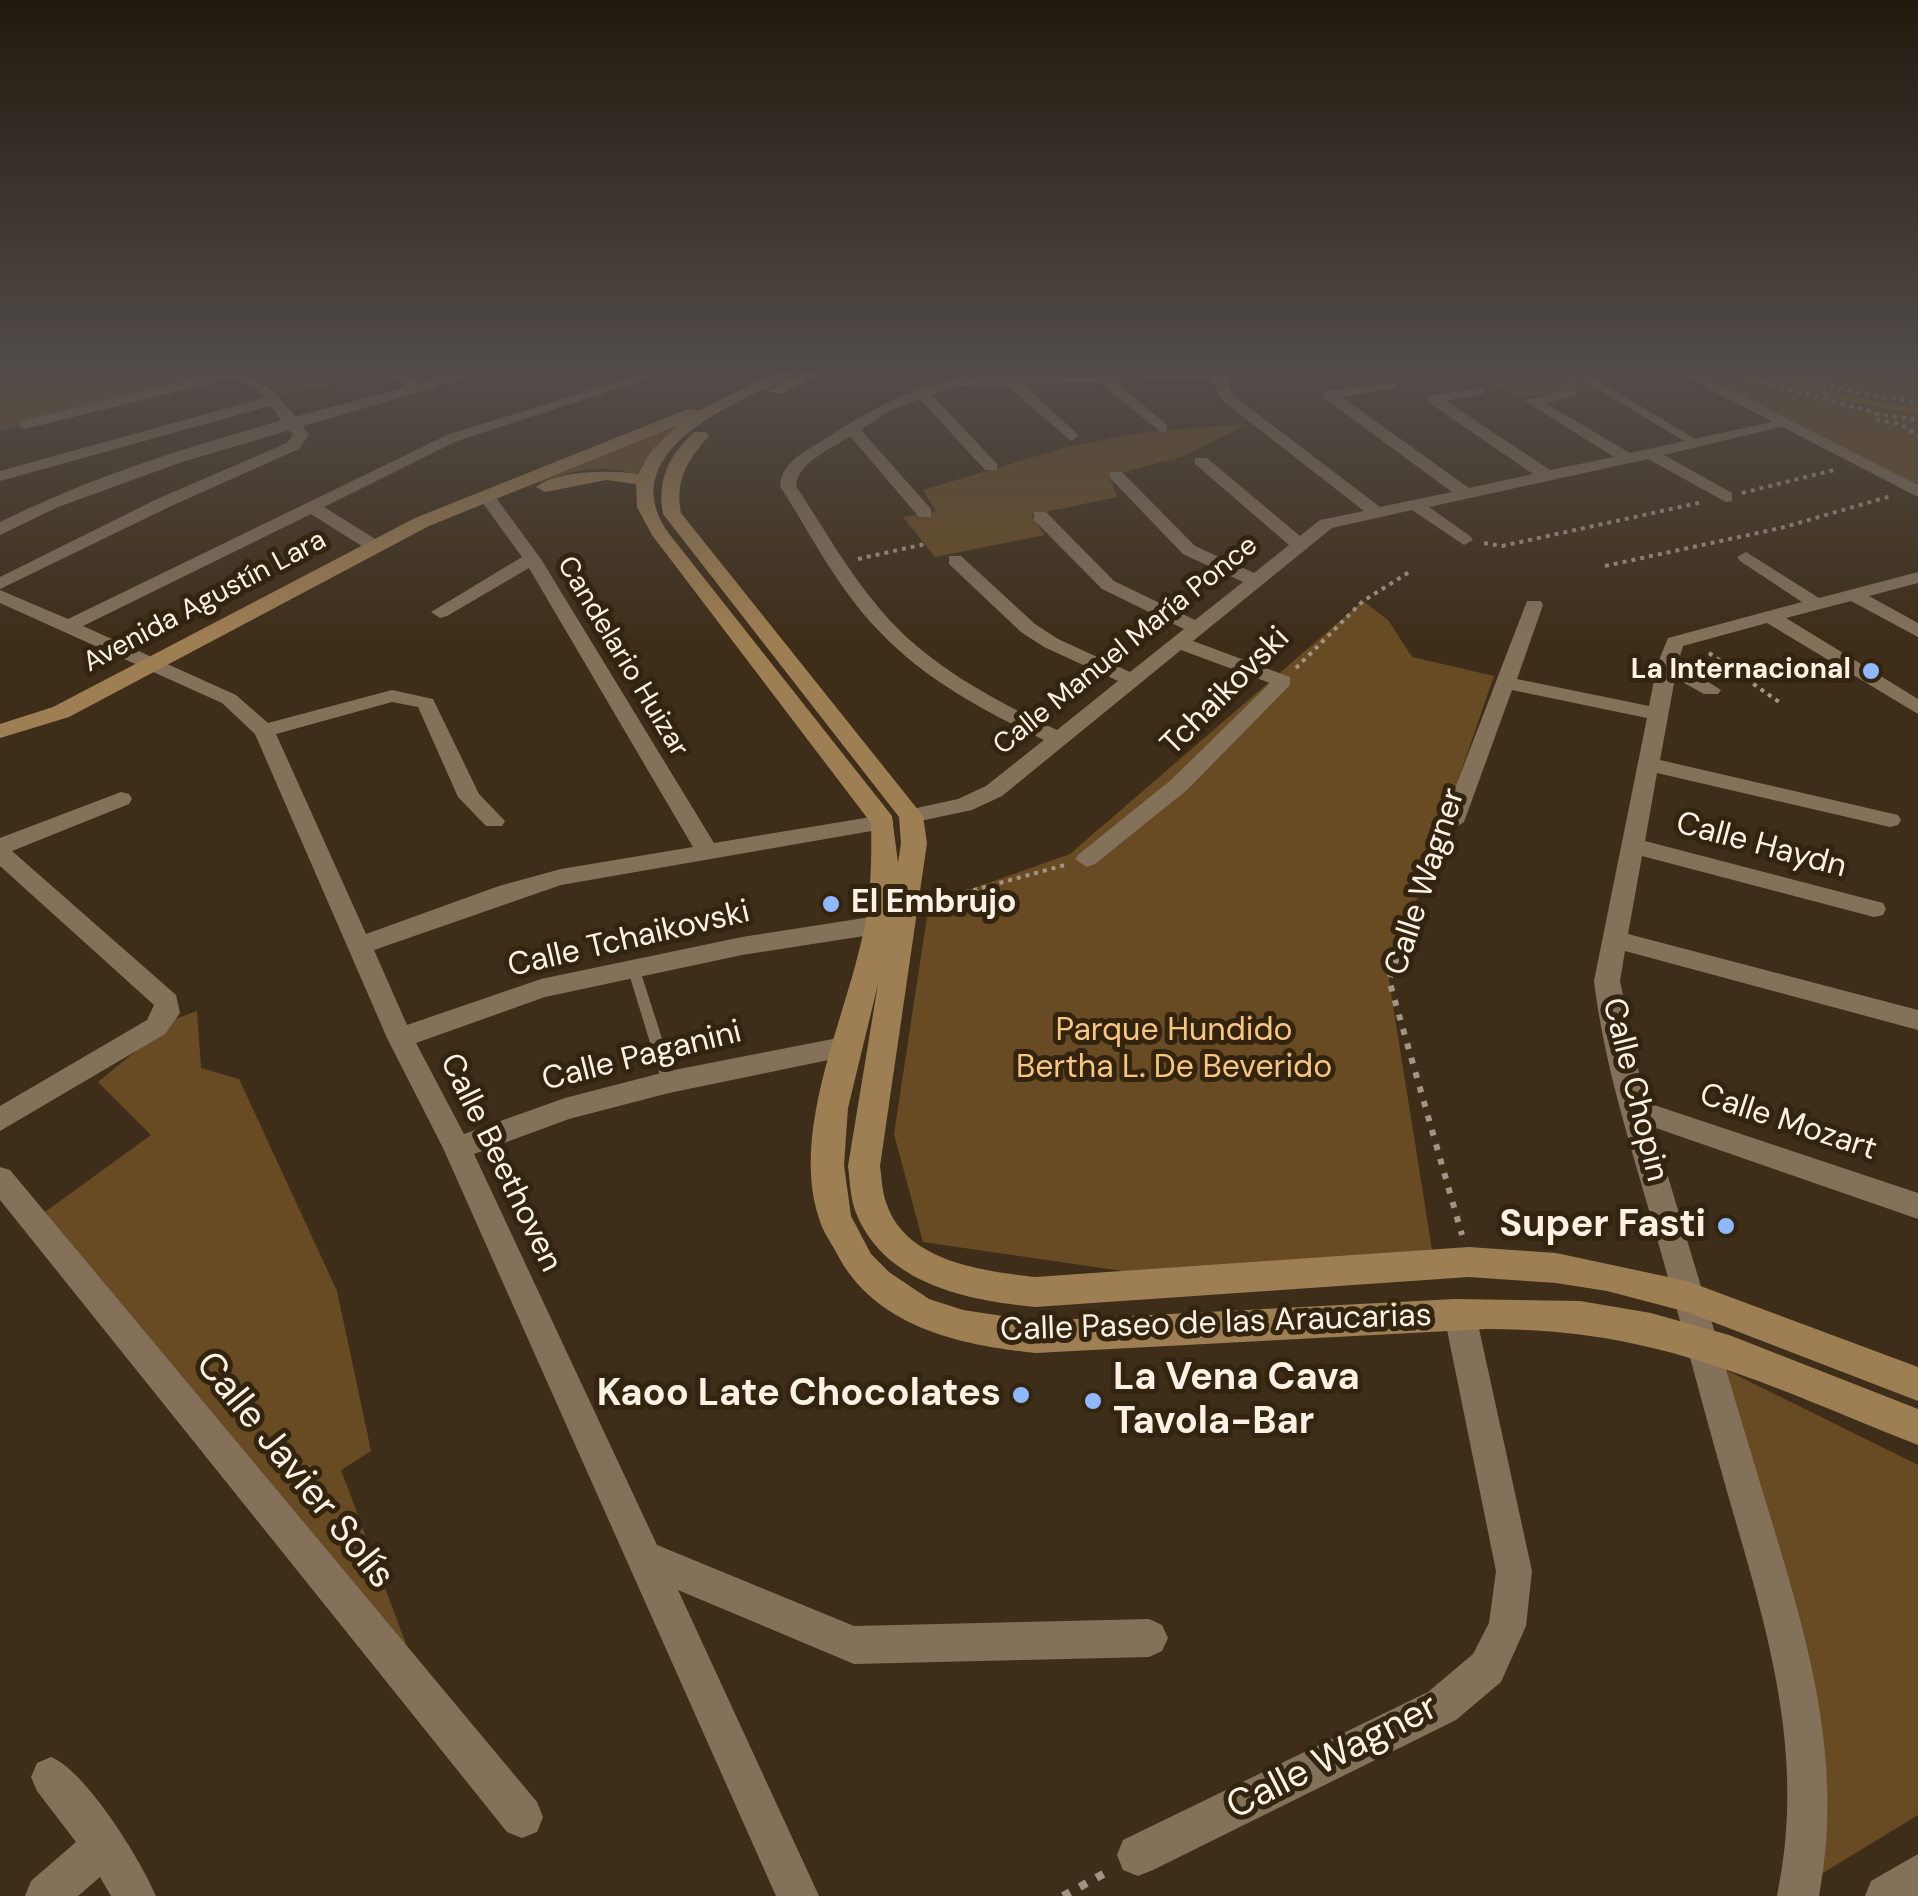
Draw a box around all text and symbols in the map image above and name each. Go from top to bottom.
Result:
street label: Avenida Agustín Lara [78,524,332,680]
street label: Calle Manuel María Ponce [987,529,1265,763]
street label: Candelario Huizar [549,551,695,763]
street label: Tchaikovski [1154,620,1298,764]
place label: La Internacional [1631,654,1851,688]
marker: La Internacional [1860,660,1882,682]
street label: Calle Wagner [1378,784,1474,980]
street label: Calle Haydn [1672,805,1850,887]
place label: El Embrujo [851,885,1017,923]
street label: Calle Tchaikovski [504,893,754,987]
marker: El Embrujo [820,893,842,915]
street label: Calle Chopin [1593,994,1675,1186]
park label: Parque Hundido Bertha L. De Beverido [1016,1013,1332,1088]
street label: Calle Paganini [538,1014,746,1100]
street label: Calle Beethoven [431,1048,569,1278]
street label: Calle Mozart [1695,1076,1881,1170]
place label: Super Fasti [1499,1203,1706,1249]
marker: Super Fasti [1715,1215,1737,1237]
street label: Calle Paseo de las Araucarias [1000,1297,1432,1351]
street label: Calle Javier Solís [185,1344,403,1598]
place label: La Vena Cava Tavola-Bar [1113,1356,1360,1446]
place label: Kaoo Late Chocolates [597,1372,1001,1418]
marker: Kaoo Late Chocolates [1010,1384,1032,1406]
marker: La Vena Cava Tavola-Bar [1082,1390,1104,1412]
street label: Calle Wagner [1220,1685,1446,1831]

